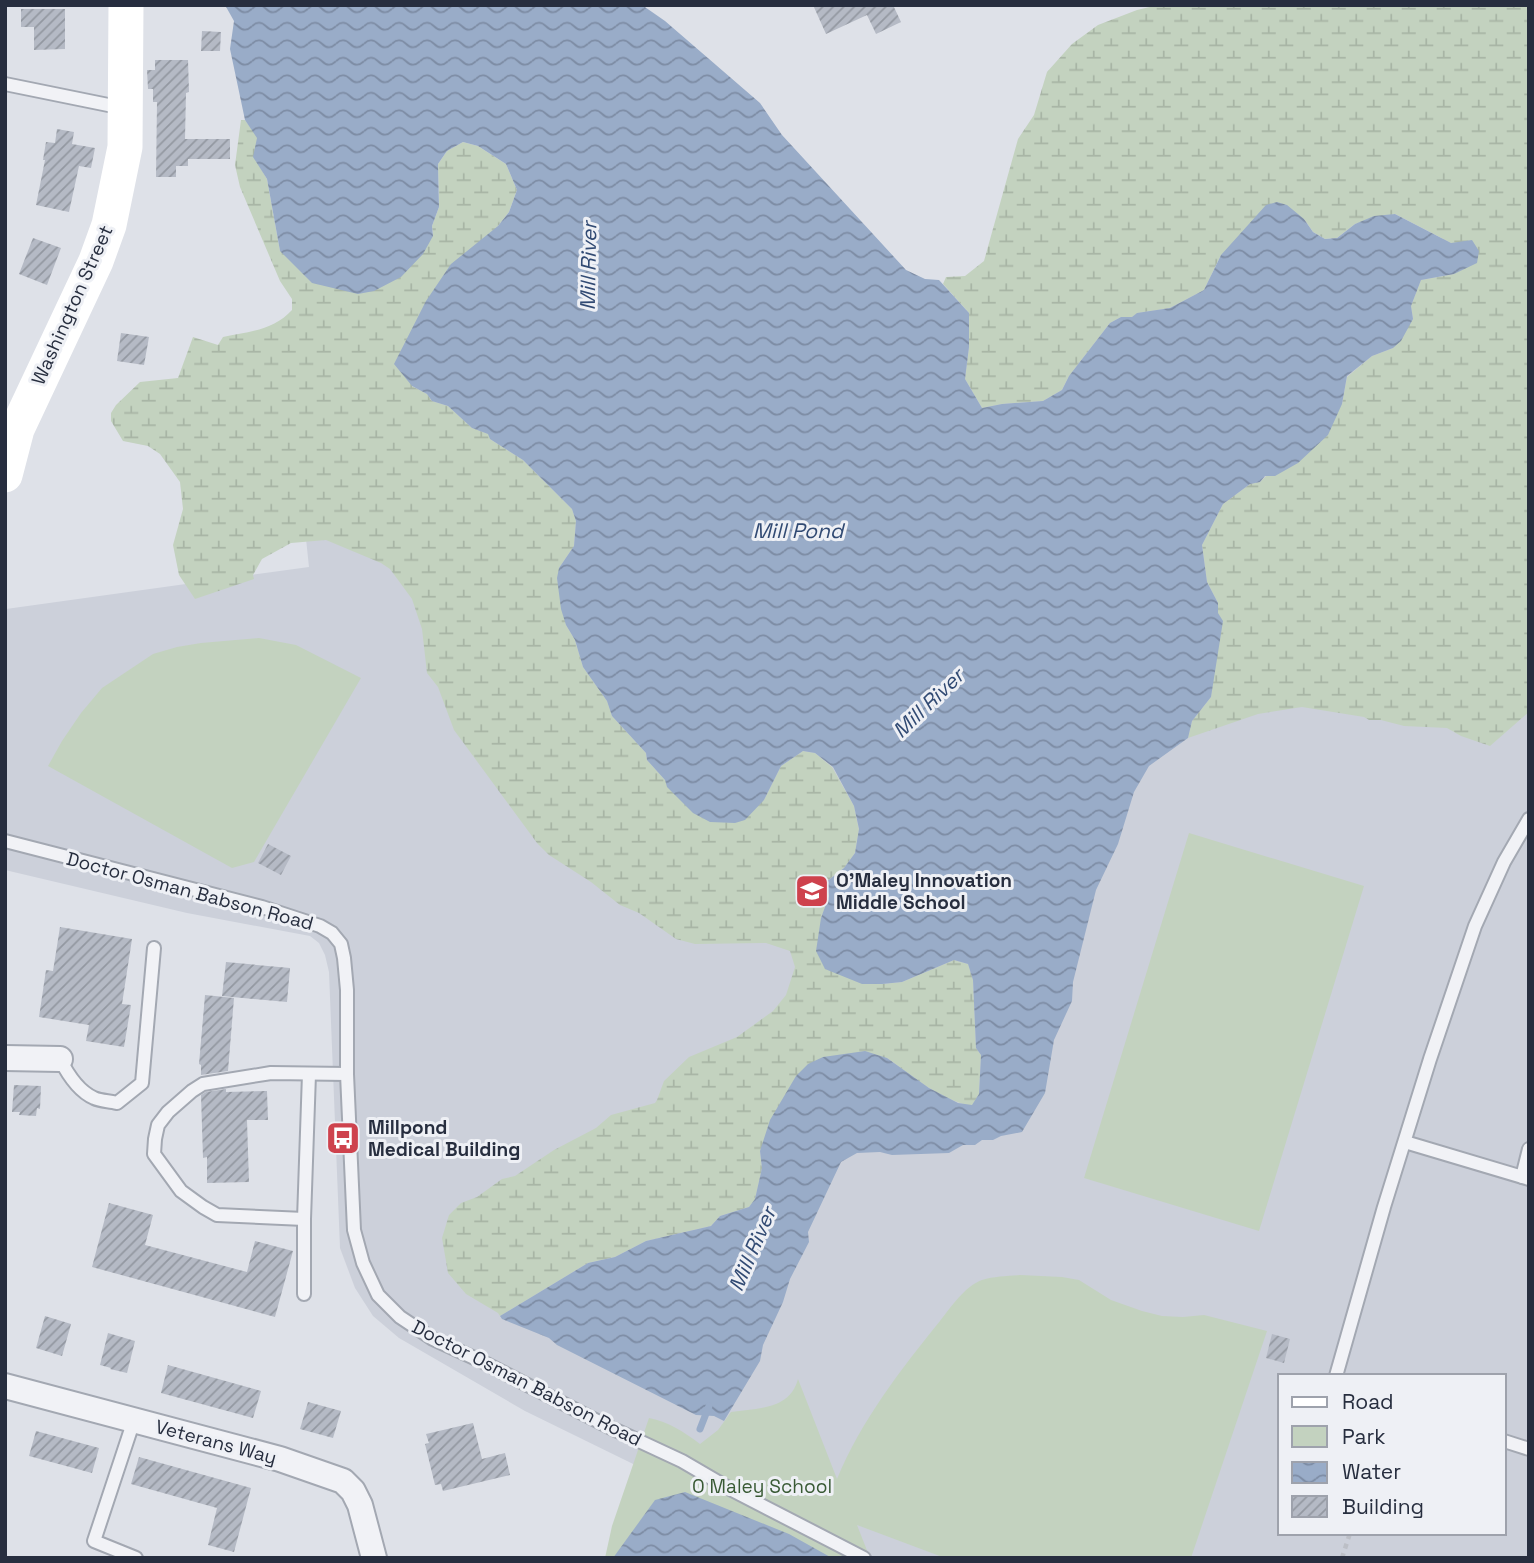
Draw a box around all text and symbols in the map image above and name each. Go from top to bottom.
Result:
water label: Mill River [574,219,602,311]
street label: Washington Street [26,221,118,389]
water label: Mill Pond [753,517,846,544]
water label: Mill River [887,661,971,743]
street label: Doctor Osman Babson Road [64,846,316,936]
place label: O'Maley Innovation Middle School [836,868,1012,915]
school or university icon: O'Maley Innovation Middle School [793,872,831,910]
place label: Millpond Medical Building [368,1115,520,1162]
bus stop icon: Millpond Medical Building [324,1119,362,1157]
water label: Mill River [722,1201,783,1295]
street label: Doctor Osman Babson Road [408,1314,646,1452]
legend [1278,1374,1506,1535]
text: Road [1342,1388,1394,1415]
street label: Veterans Way [153,1414,279,1470]
text: Park [1342,1423,1386,1450]
text: Water [1342,1458,1401,1485]
park label: O Maley School [692,1474,832,1499]
text: Building [1342,1493,1424,1520]

